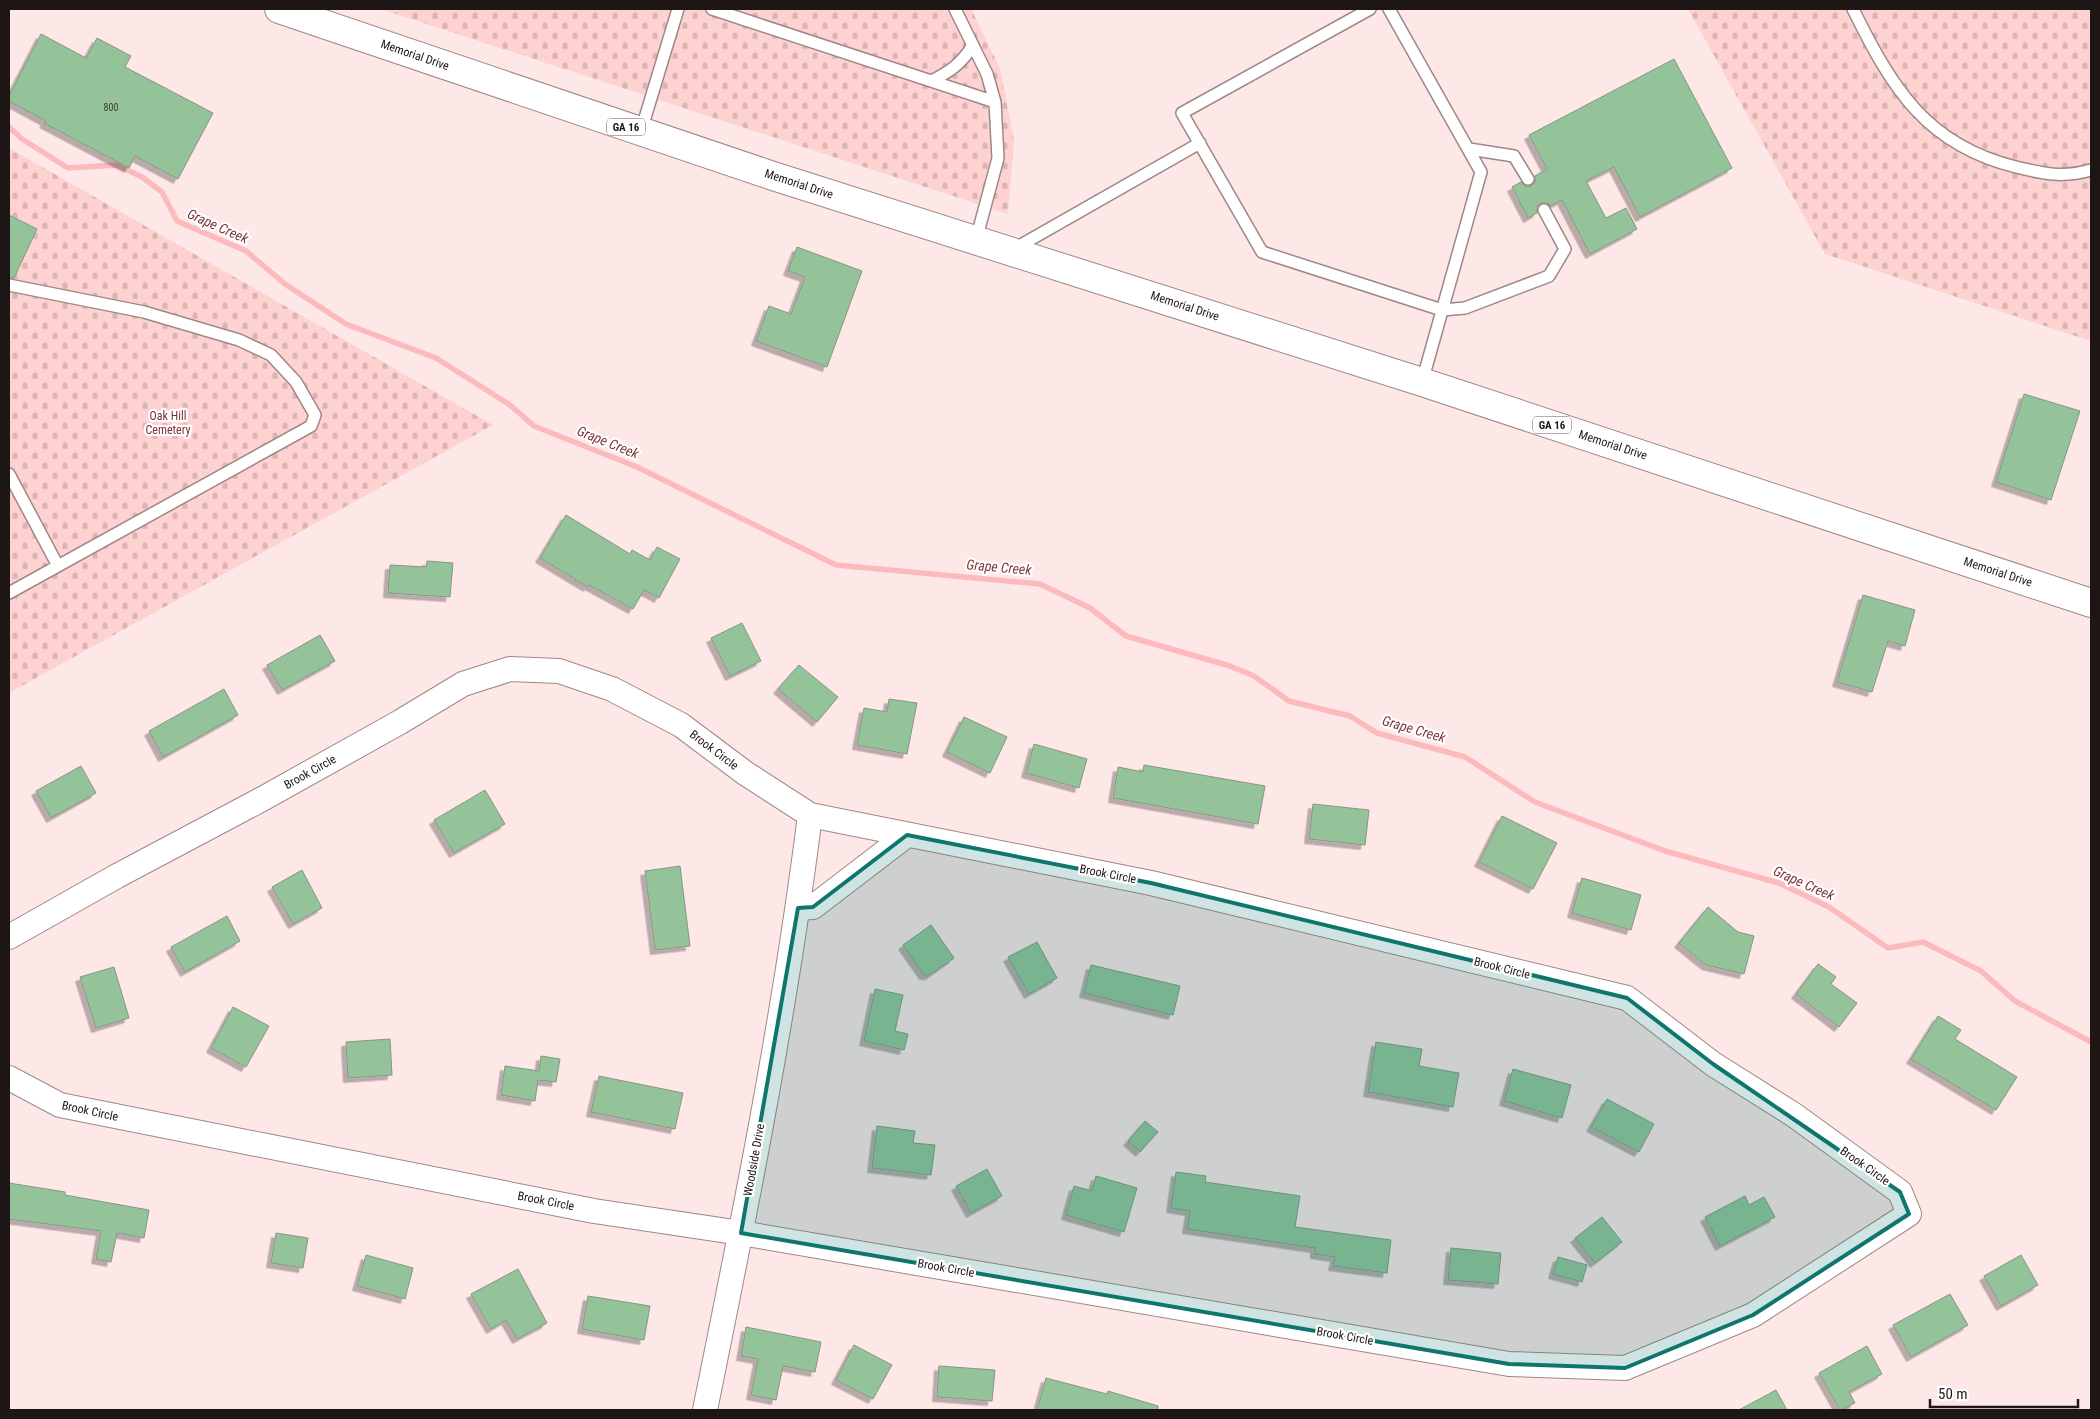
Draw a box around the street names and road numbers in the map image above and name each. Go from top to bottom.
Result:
street label: Memorial Drive [379,37,451,73]
road number: GA 16 [607,118,645,136]
street label: Memorial Drive [763,166,835,202]
street label: Memorial Drive [1149,288,1221,324]
road number: GA 16 [1533,416,1571,434]
street label: Memorial Drive [1577,427,1649,463]
street label: Memorial Drive [1962,554,2034,590]
street label: Brook Circle [687,727,741,773]
street label: Brook Circle [282,752,339,792]
street label: Brook Circle [1079,862,1138,886]
street label: Brook Circle [1472,954,1532,982]
street label: Brook Circle [61,1098,120,1124]
street label: Woodside Drive [741,1122,767,1197]
street label: Brook Circle [1838,1144,1893,1188]
street label: Brook Circle [517,1189,576,1213]
street label: Brook Circle [917,1256,976,1280]
street label: Brook Circle [1316,1324,1375,1348]

